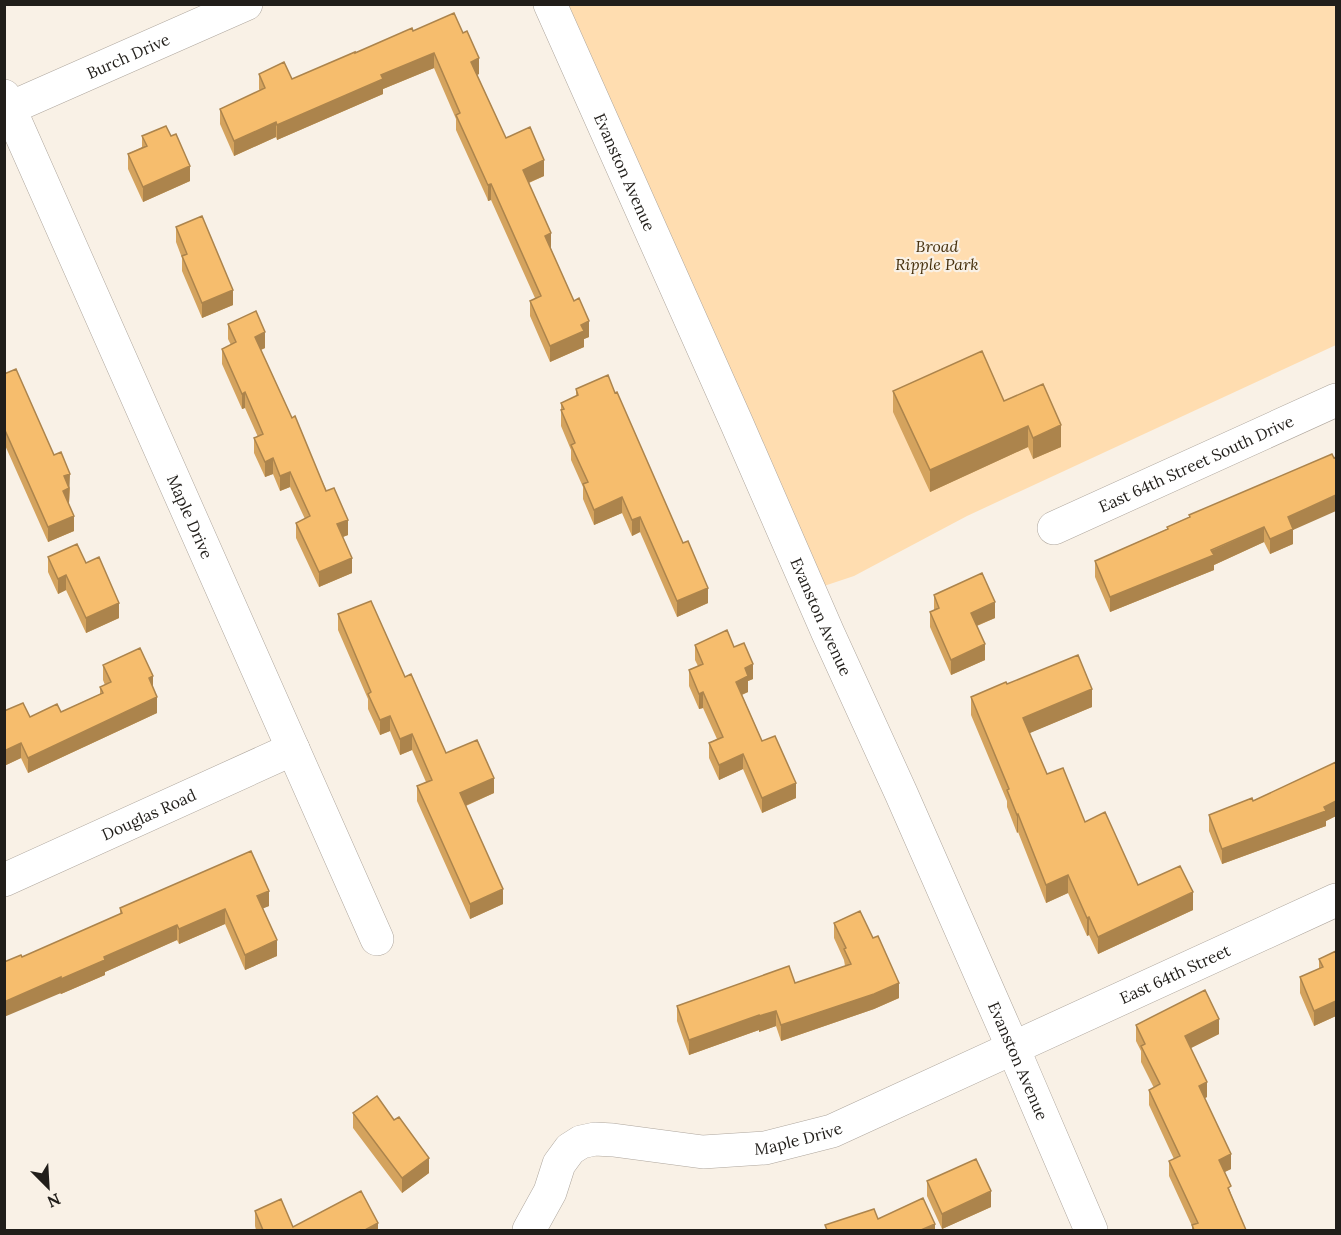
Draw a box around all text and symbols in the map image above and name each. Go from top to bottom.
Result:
street label: Burch Drive [83,29,173,83]
street label: Evanston Avenue [590,110,660,234]
park label: Broad Ripple Park [895,236,979,274]
street label: East 64th Street South Drive [1096,411,1297,516]
street label: Maple Drive [163,472,218,562]
street label: Evanston Avenue [786,555,856,679]
street label: Douglas Road [98,784,200,844]
street label: East 64th Street [1116,940,1234,1008]
street label: Evanston Avenue [984,999,1053,1123]
street label: Maple Drive [754,1118,846,1159]
north arrow [18,1157,78,1217]
text: N [44,1189,64,1212]

